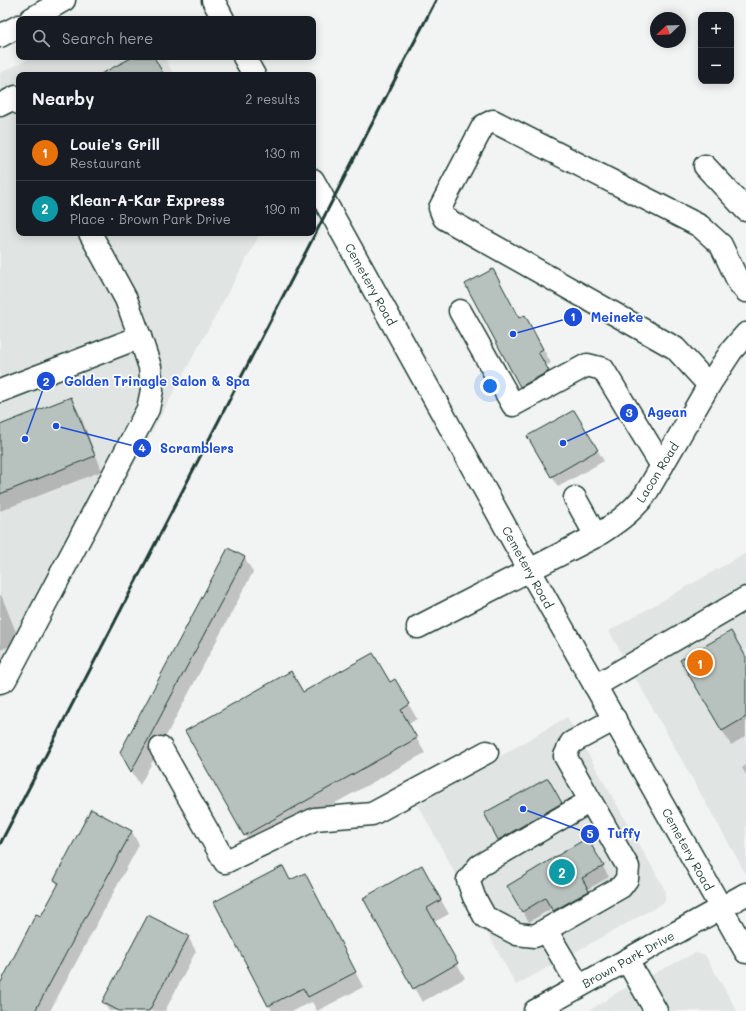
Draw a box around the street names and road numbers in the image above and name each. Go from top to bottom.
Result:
street label: Cemetery Road [342,240,400,328]
street label: Lacon Road [632,438,682,505]
street label: Cemetery Road [499,523,557,611]
street label: Cemetery Road [659,805,717,893]
street label: Brown Park Drive [579,927,677,991]

